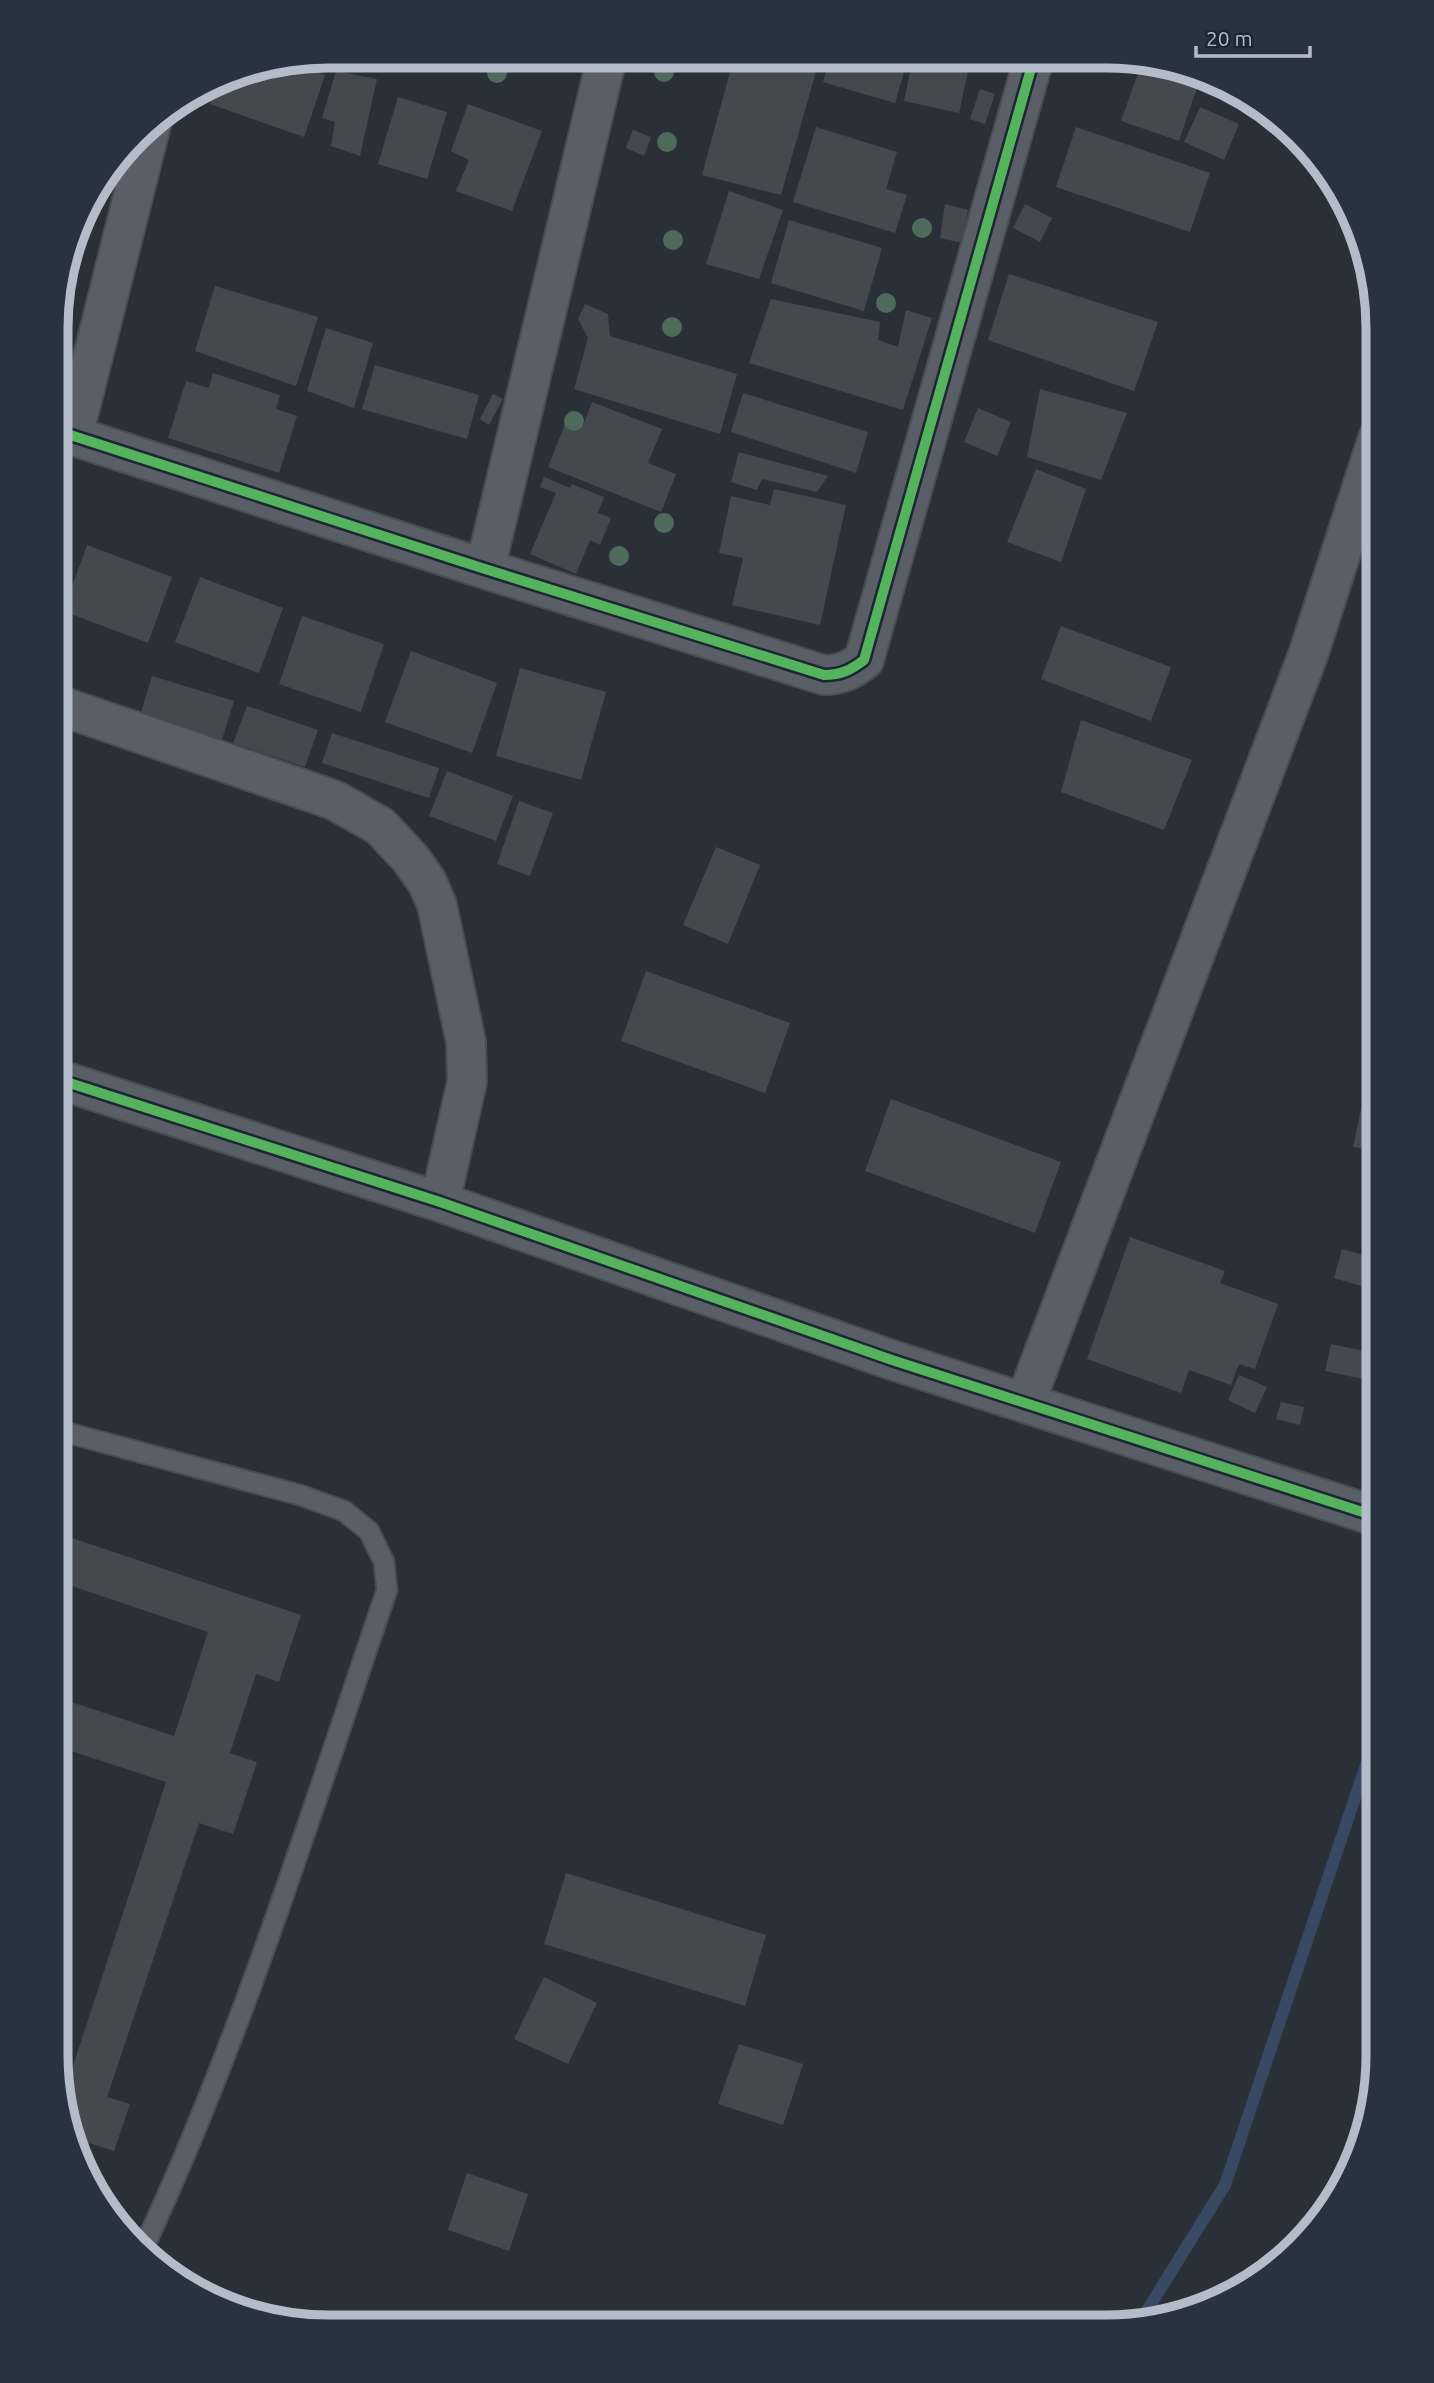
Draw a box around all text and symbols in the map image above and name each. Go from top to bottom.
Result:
scale bar [1196,14,1310,58]
text: 20 m [1206,26,1253,50]

